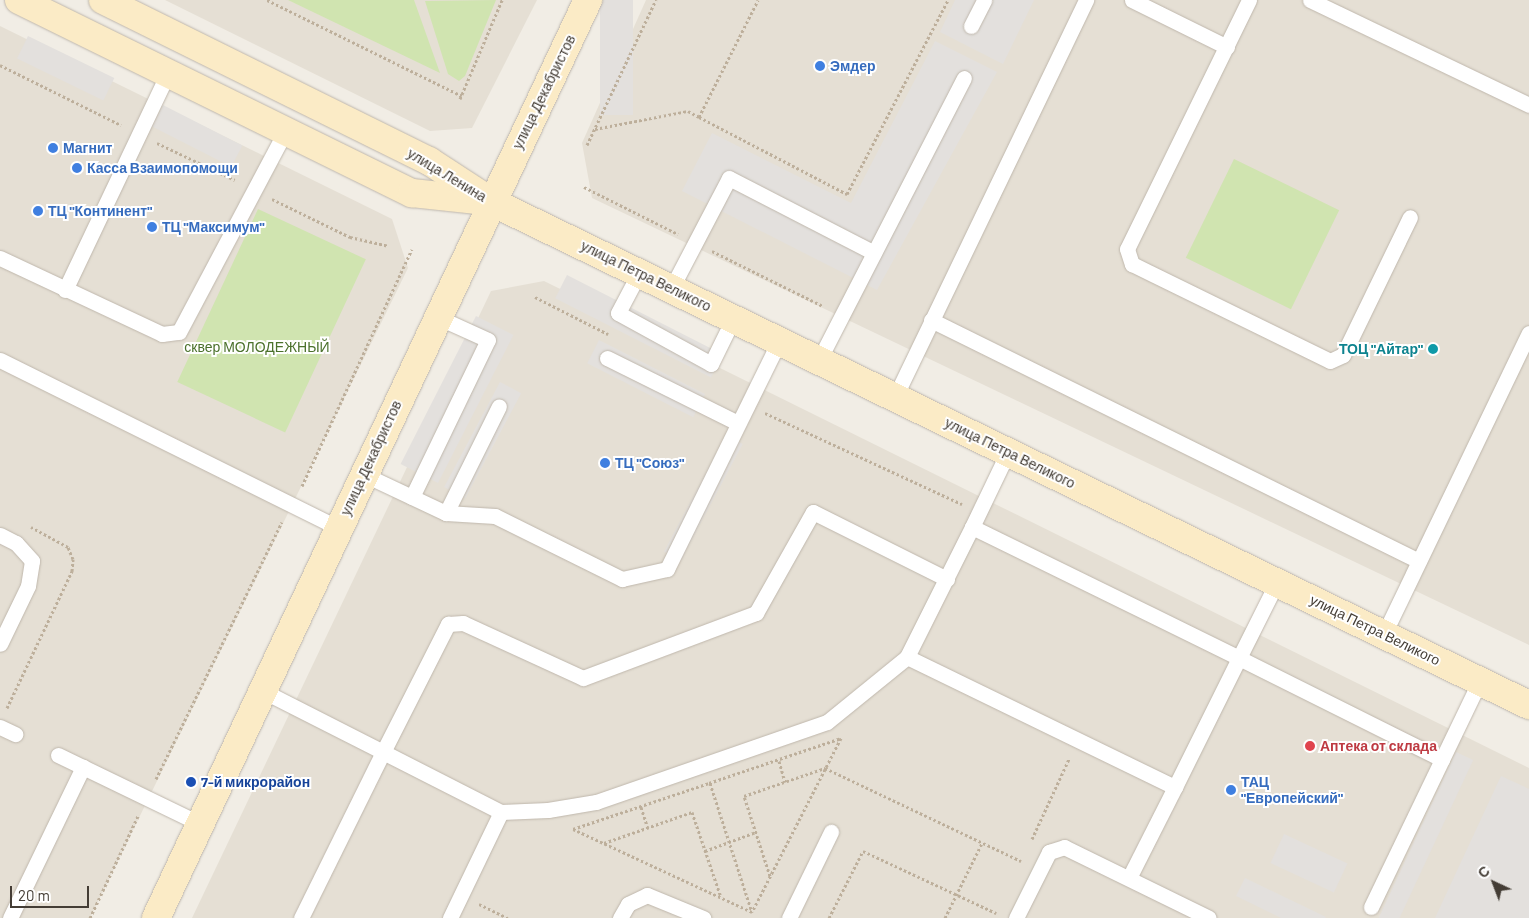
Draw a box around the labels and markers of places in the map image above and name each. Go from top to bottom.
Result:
place label: Эмдер [830,58,876,74]
marker: Эмдер [814,60,826,72]
place label: Магнит [63,140,112,156]
marker: Магнит [47,142,59,154]
place label: Касса Взаимопомощи [87,160,238,176]
marker: Касса Взаимопомощи [71,162,83,174]
place label: ТЦ "Континент" [48,203,152,219]
marker: ТЦ "Континент" [32,205,44,217]
place label: ТЦ "Максимум" [162,219,265,235]
marker: ТЦ "Максимум" [146,221,158,233]
place label: ТОЦ "Айтар" [1339,341,1423,357]
marker: ТОЦ "Айтар" [1427,343,1439,355]
place label: ТЦ "Союз" [615,455,684,471]
marker: ТЦ "Союз" [599,457,611,469]
place label: Аптека от склада [1320,738,1437,754]
marker: Аптека от склада [1304,740,1316,752]
place label: 7-й микрорайон [201,774,310,790]
place label: ТАЦ "Европейский" [1241,774,1343,806]
marker: 7-й микрорайон [185,776,197,788]
marker: ТАЦ "Европейский" [1225,784,1237,796]

